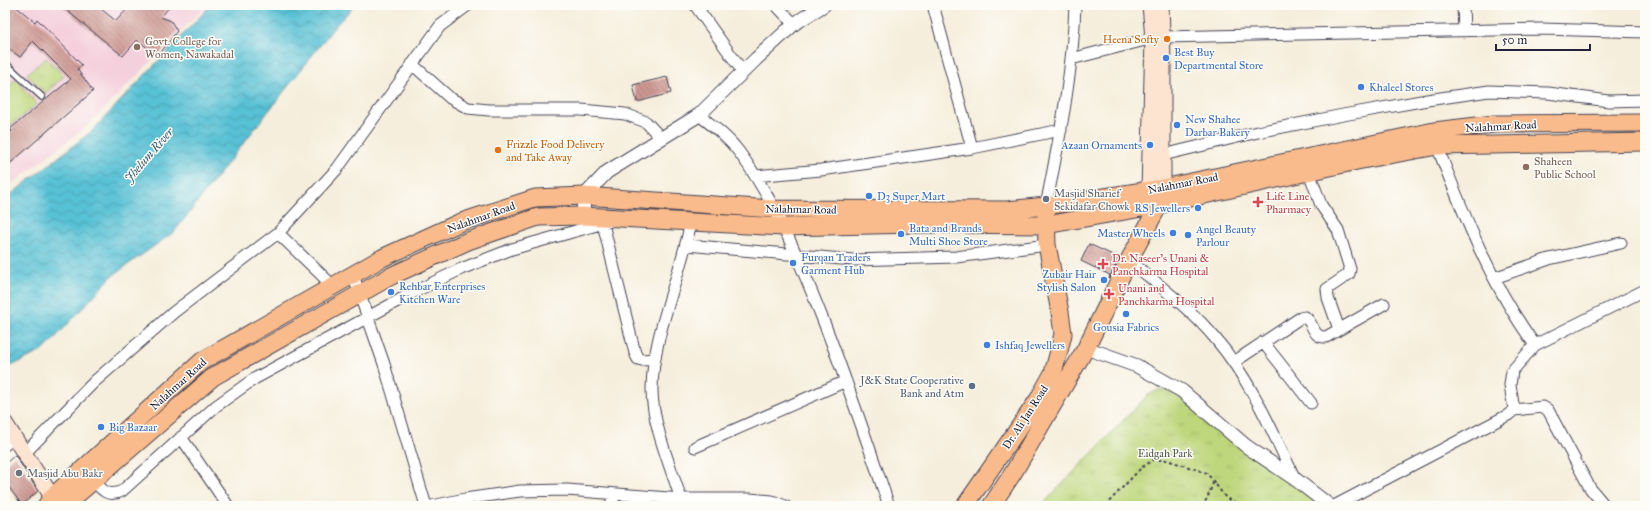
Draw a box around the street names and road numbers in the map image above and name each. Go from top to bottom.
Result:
street label: Nalahmar Road [1465,118,1537,135]
street label: Nalahmar Road [1147,170,1220,197]
street label: Nalahmar Road [445,199,517,236]
street label: Nalahmar Road [765,202,837,217]
street label: Nalahmar Road [147,355,210,413]
street label: Dr. Ali Jan Road [1000,382,1052,452]

